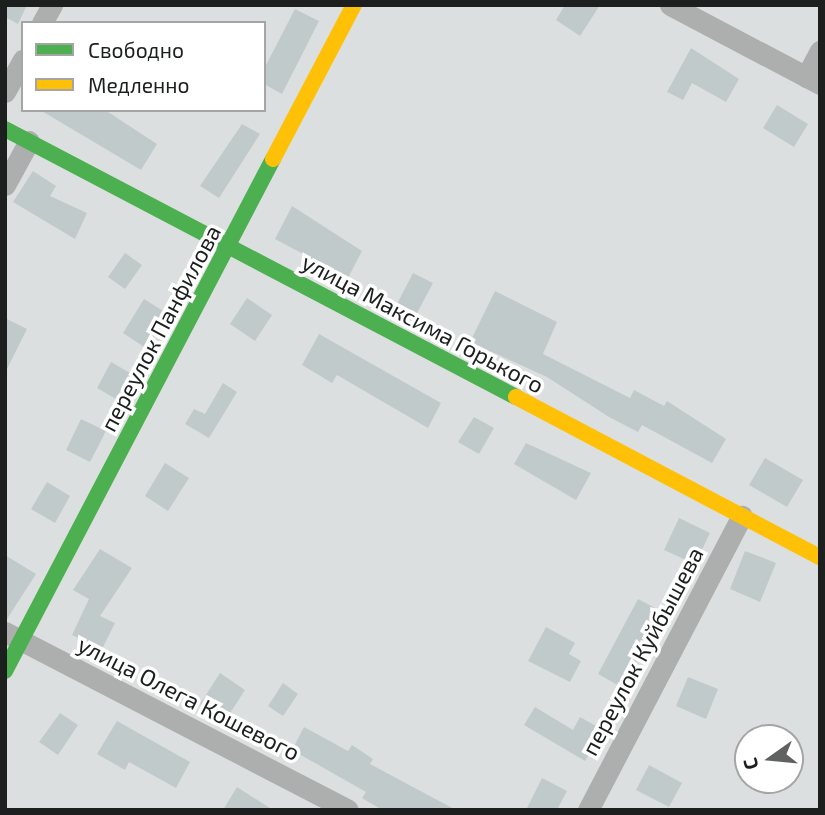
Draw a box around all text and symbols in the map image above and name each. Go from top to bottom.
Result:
legend [21,21,266,112]
text: Свободно [88,37,184,62]
text: Медленно [88,72,190,97]
street label: переулок Панфилова [94,220,226,436]
street label: улица Максима Горького [297,247,549,399]
street label: переулок Куйбышева [575,542,709,760]
street label: улица Олега Кошевого [73,630,305,766]
north arrow [734,724,804,794]
text: С [738,756,763,772]

